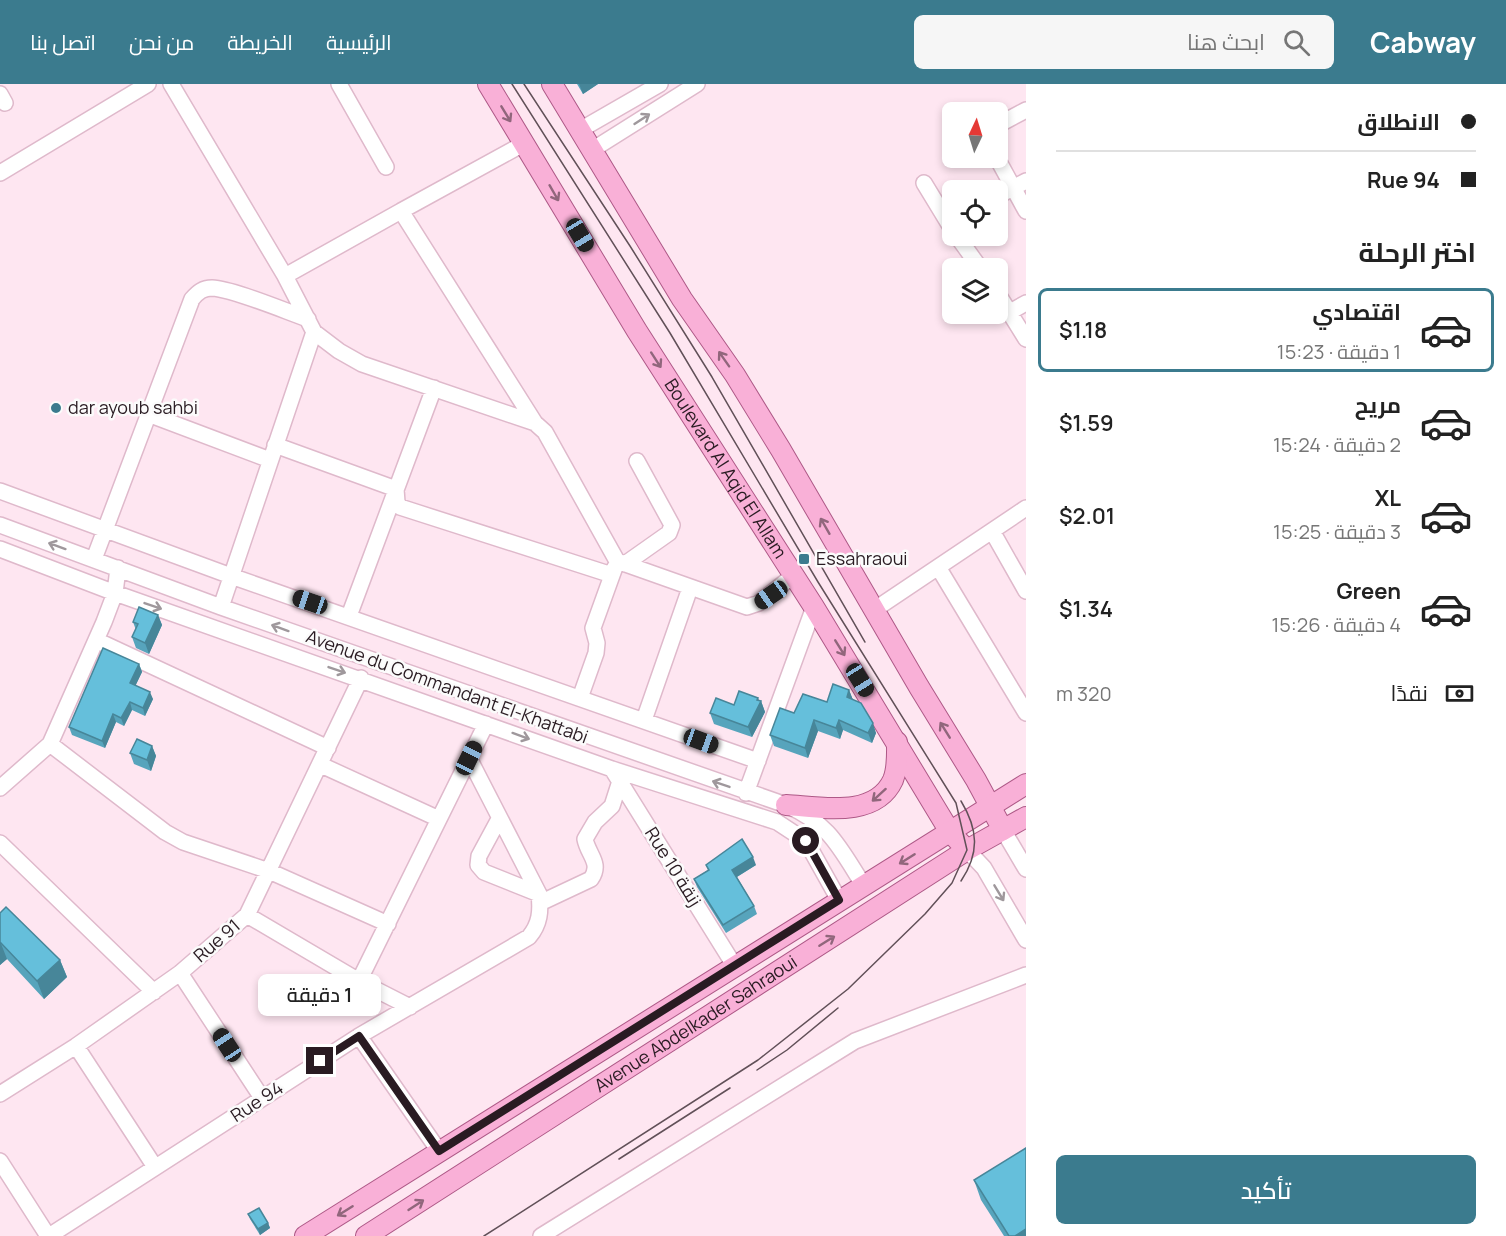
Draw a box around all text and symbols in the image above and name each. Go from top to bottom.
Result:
search box [914,15,1334,69]
text: Cabway [1370,23,1476,61]
icon: search [1280,26,1313,59]
text: ابحث هنا [1187,27,1265,57]
text: اتصل بنا [30,28,96,56]
text: من نحن [129,28,194,56]
text: الخريطة [227,28,293,56]
text: الرئيسية [326,28,392,56]
north arrow [942,102,1008,168]
map controls [942,102,1008,324]
one-way arrow [501,105,513,122]
text: الانطلاق [1357,107,1440,137]
one-way arrow [633,113,650,125]
text: Rue 94 [1367,165,1440,195]
button: locate [942,180,1008,246]
one-way arrow [549,185,561,202]
car [563,215,597,255]
text: اختر الرحلة [1358,233,1476,270]
button: layers [942,258,1008,324]
text: اقتصادي [1312,297,1401,327]
icon: car [1419,303,1473,357]
text: $1.18 [1059,315,1107,345]
text: 1 دقيقة · 15:23 [1277,338,1401,365]
one-way arrow [650,351,662,368]
one-way arrow [718,352,730,368]
street label: Boulevard Al Aqid El Allam [660,374,793,563]
text: مريح [1355,390,1401,420]
place label: dar ayoub sahbi [68,395,198,419]
icon: car [1419,396,1473,450]
marker: dar ayoub sahbi [49,401,63,415]
text: $1.59 [1059,408,1114,438]
text: 2 دقيقة · 15:24 [1273,431,1401,458]
text: XL [1375,483,1401,513]
icon: car [1419,489,1473,543]
text: $2.01 [1059,501,1115,531]
one-way arrow [819,518,831,535]
text: 3 دقيقة · 15:25 [1273,518,1401,545]
one-way arrow [49,539,67,550]
place label: Essahraoui [816,546,908,570]
marker: Essahraoui [797,552,811,566]
text: Green [1336,576,1401,606]
car [751,577,791,613]
icon: car [1419,582,1473,636]
car [290,588,330,616]
text: $1.34 [1059,594,1113,624]
one-way arrow [143,602,162,613]
text: 4 دقيقة · 15:26 [1272,611,1401,638]
one-way arrow [271,621,290,632]
street label: Avenue du Commandant El-Khattabi [303,624,592,748]
one-way arrow [834,639,846,656]
car [843,660,877,700]
one-way arrow [327,665,346,676]
icon: cash [1443,677,1476,710]
text: نقدًا [1390,678,1428,708]
text: 320 m [1056,680,1112,707]
one-way arrow [939,722,951,739]
car [681,726,721,756]
one-way arrow [511,732,530,743]
car [453,738,485,778]
one-way arrow [712,777,731,788]
one-way arrow [872,788,887,802]
street label: Rue 10 زنقة [640,822,708,911]
route start [792,827,819,854]
one-way arrow [899,853,916,865]
one-way arrow [993,884,1005,901]
street label: Rue 91 [188,913,245,967]
one-way arrow [818,935,835,947]
street label: Avenue Abdelkader Sahraoui [589,949,801,1097]
callout: 1 دقيقة [258,974,382,1016]
text: 1 دقيقة [287,981,352,1008]
car [210,1025,244,1065]
route end [306,1047,333,1074]
street label: Rue 94 [226,1075,287,1127]
button: تأكيد [1056,1155,1476,1224]
one-way arrow [407,1199,423,1211]
one-way arrow [337,1204,354,1217]

